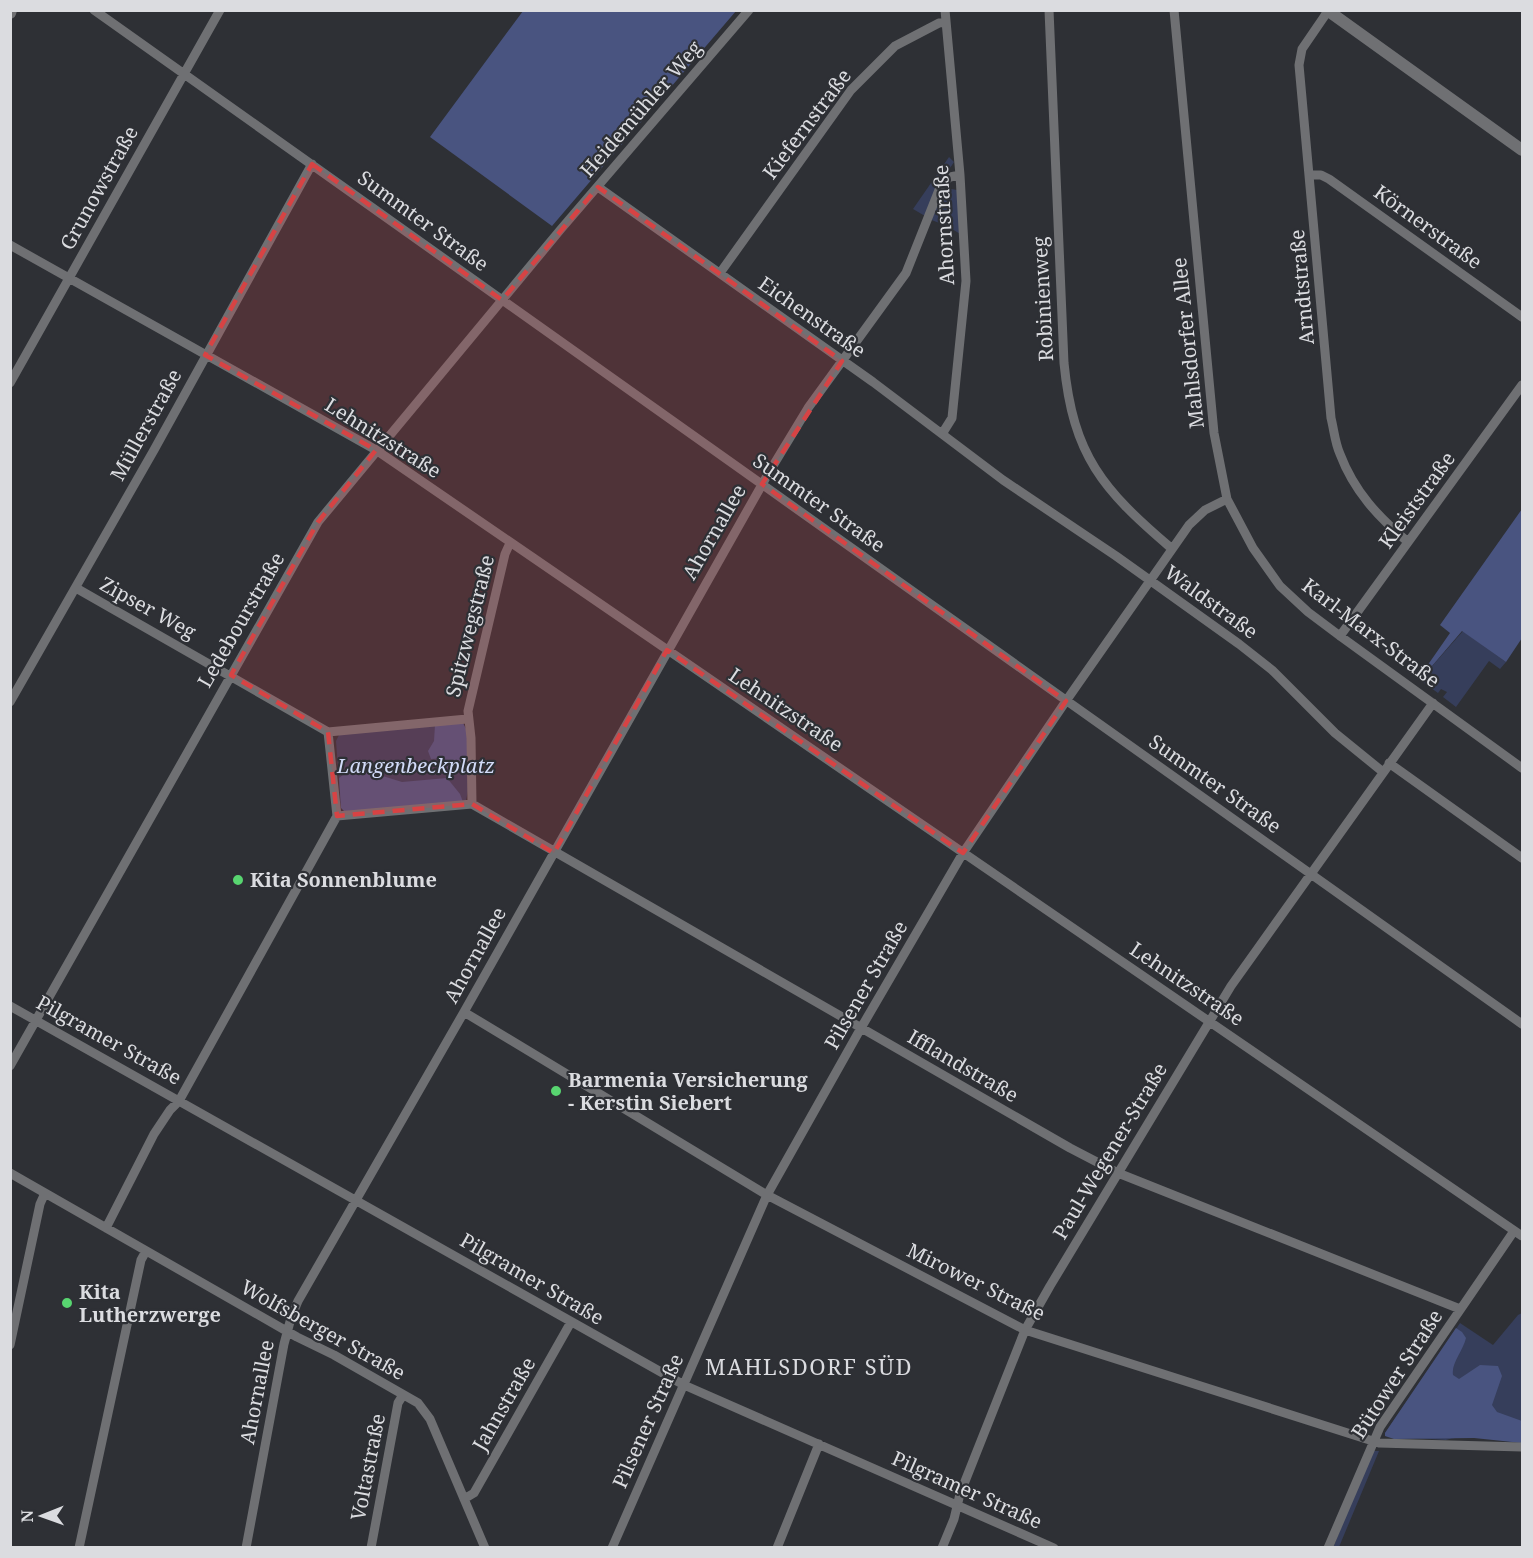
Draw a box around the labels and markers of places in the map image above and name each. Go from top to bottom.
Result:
place label: Kita Sonnenblume [250,866,437,893]
marker: Kita Sonnenblume [231,873,245,887]
place label: Barmenia Versicherung - Kerstin Siebert [568,1066,808,1116]
marker: Barmenia Versicherung - Kerstin Siebert [549,1084,563,1098]
place label: Kita Lutherzwerge [79,1278,221,1328]
marker: Kita Lutherzwerge [60,1296,74,1310]

